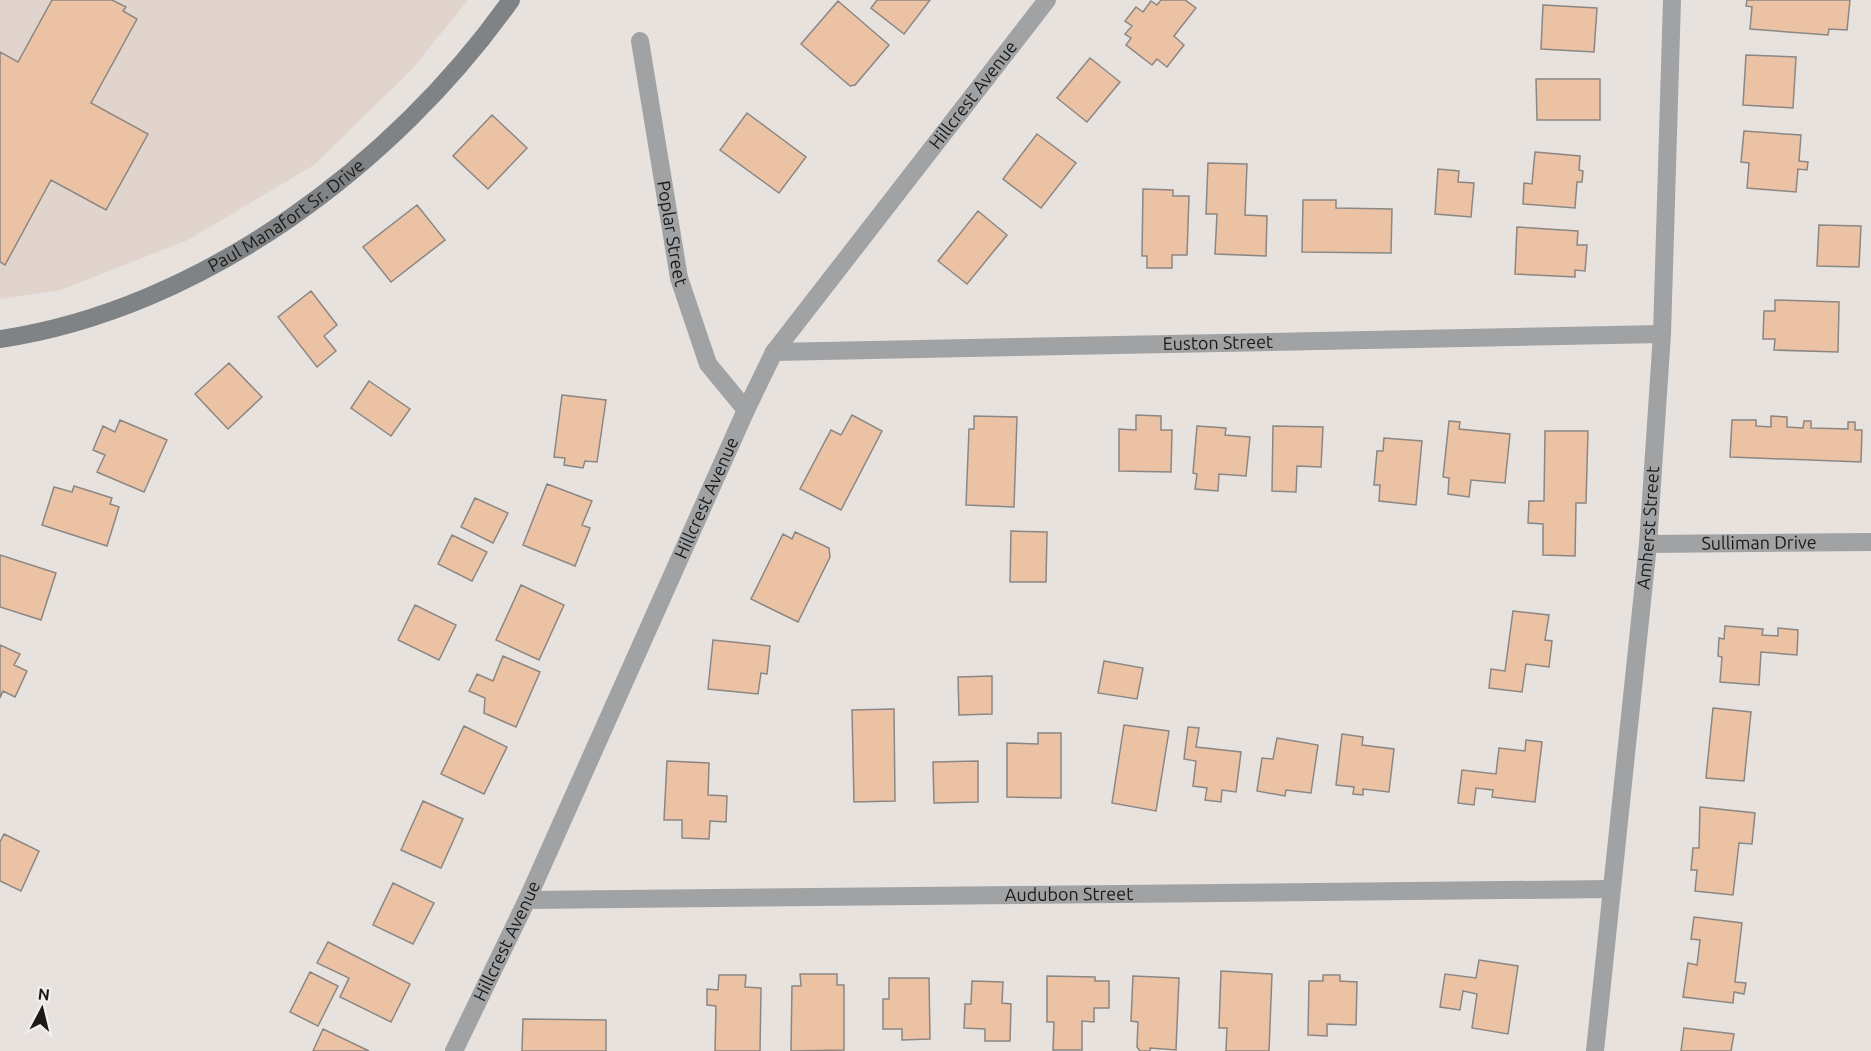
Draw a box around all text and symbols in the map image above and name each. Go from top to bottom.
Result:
street label: Hillcrest Avenue [924,36,1021,152]
street label: Paul Manafort Sr. Drive [204,154,368,275]
street label: Poplar Street [654,179,692,289]
street label: Euston Street [1163,331,1273,353]
street label: Hillcrest Avenue [670,434,742,562]
street label: Amherst Street [1632,465,1662,590]
street label: Sulliman Drive [1701,531,1817,553]
street label: Hillcrest Avenue [469,877,543,1004]
street label: Audubon Street [1005,883,1133,904]
north arrow [12,979,72,1039]
text: N [37,984,51,1004]

